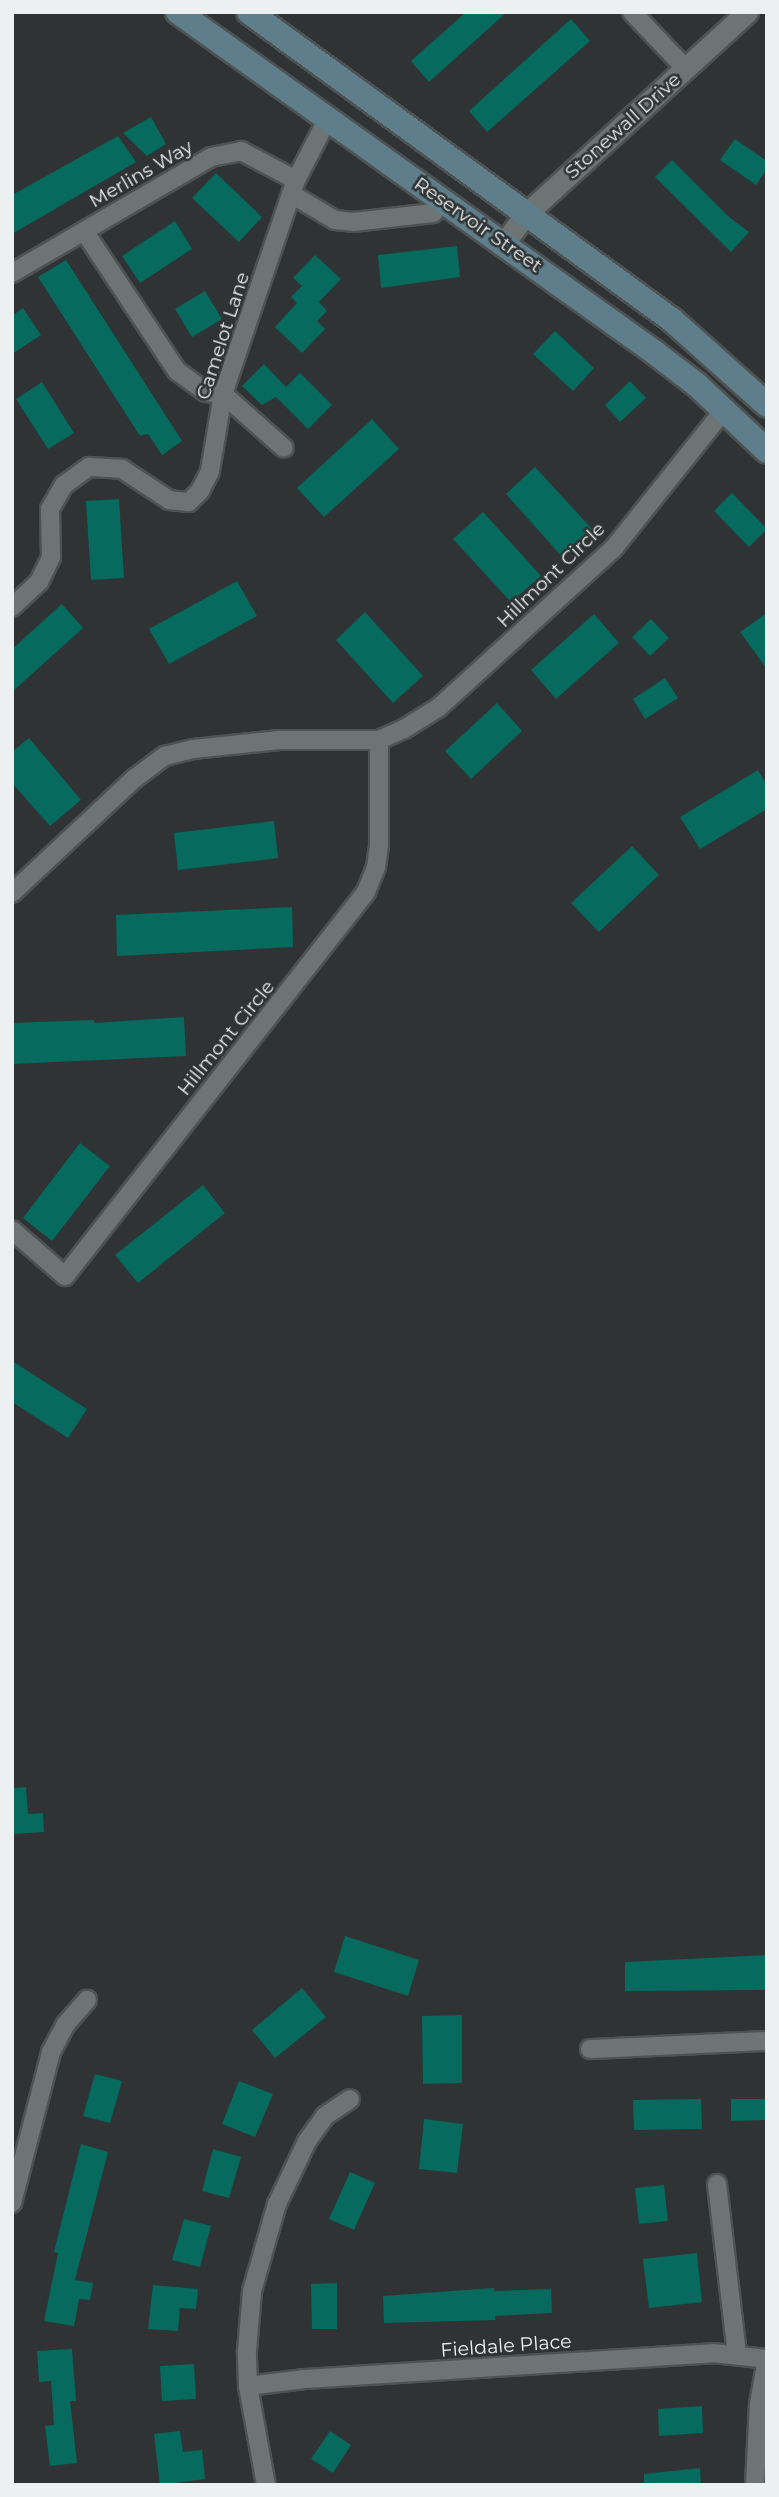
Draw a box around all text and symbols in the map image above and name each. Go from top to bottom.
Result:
street label: Stonewall Drive [561,68,685,184]
street label: Merlins Way [85,135,197,213]
street label: Reservoir Street [410,172,546,278]
street label: Camelot Lane [192,269,254,403]
street label: Hillmont Circle [492,518,610,632]
street label: Hillmont Circle [173,976,279,1100]
street label: Fieldale Place [440,2330,572,2362]

